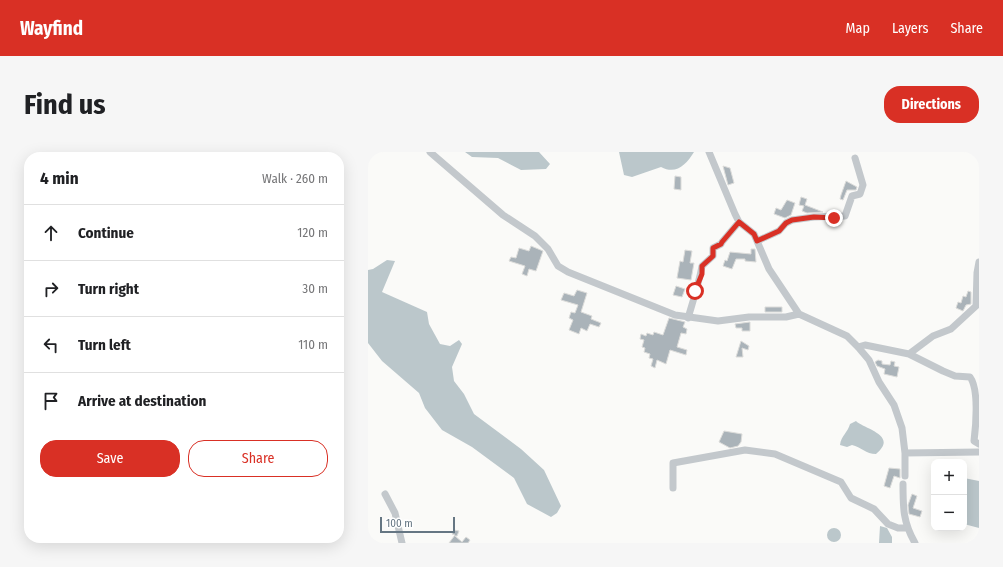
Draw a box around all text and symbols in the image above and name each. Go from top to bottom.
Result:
text: Wayfind [20,17,83,40]
text: Map [846,20,870,37]
text: Layers [892,20,928,37]
text: Share [950,20,983,37]
button: Directions [884,86,979,123]
text: Find us [24,88,106,121]
text: 4 min [40,168,79,189]
text: Walk · 260 m [262,171,328,186]
route end [825,209,843,227]
icon: ahead [40,222,62,244]
text: Continue [78,224,134,242]
text: 120 m [297,225,328,240]
icon: right [40,278,62,300]
text: Turn right [78,280,139,298]
text: 30 m [302,281,328,296]
route start [686,282,704,300]
icon: left [40,334,62,356]
text: Turn left [78,336,131,354]
text: 110 m [298,337,328,352]
icon: arrive [40,390,62,412]
text: Arrive at destination [78,392,206,410]
button: Save [40,440,180,477]
button: Share [188,440,328,477]
map controls [931,459,967,531]
button: + [931,459,967,495]
button: − [931,495,967,531]
scale bar [380,515,455,534]
text: 100 m [386,517,413,530]

